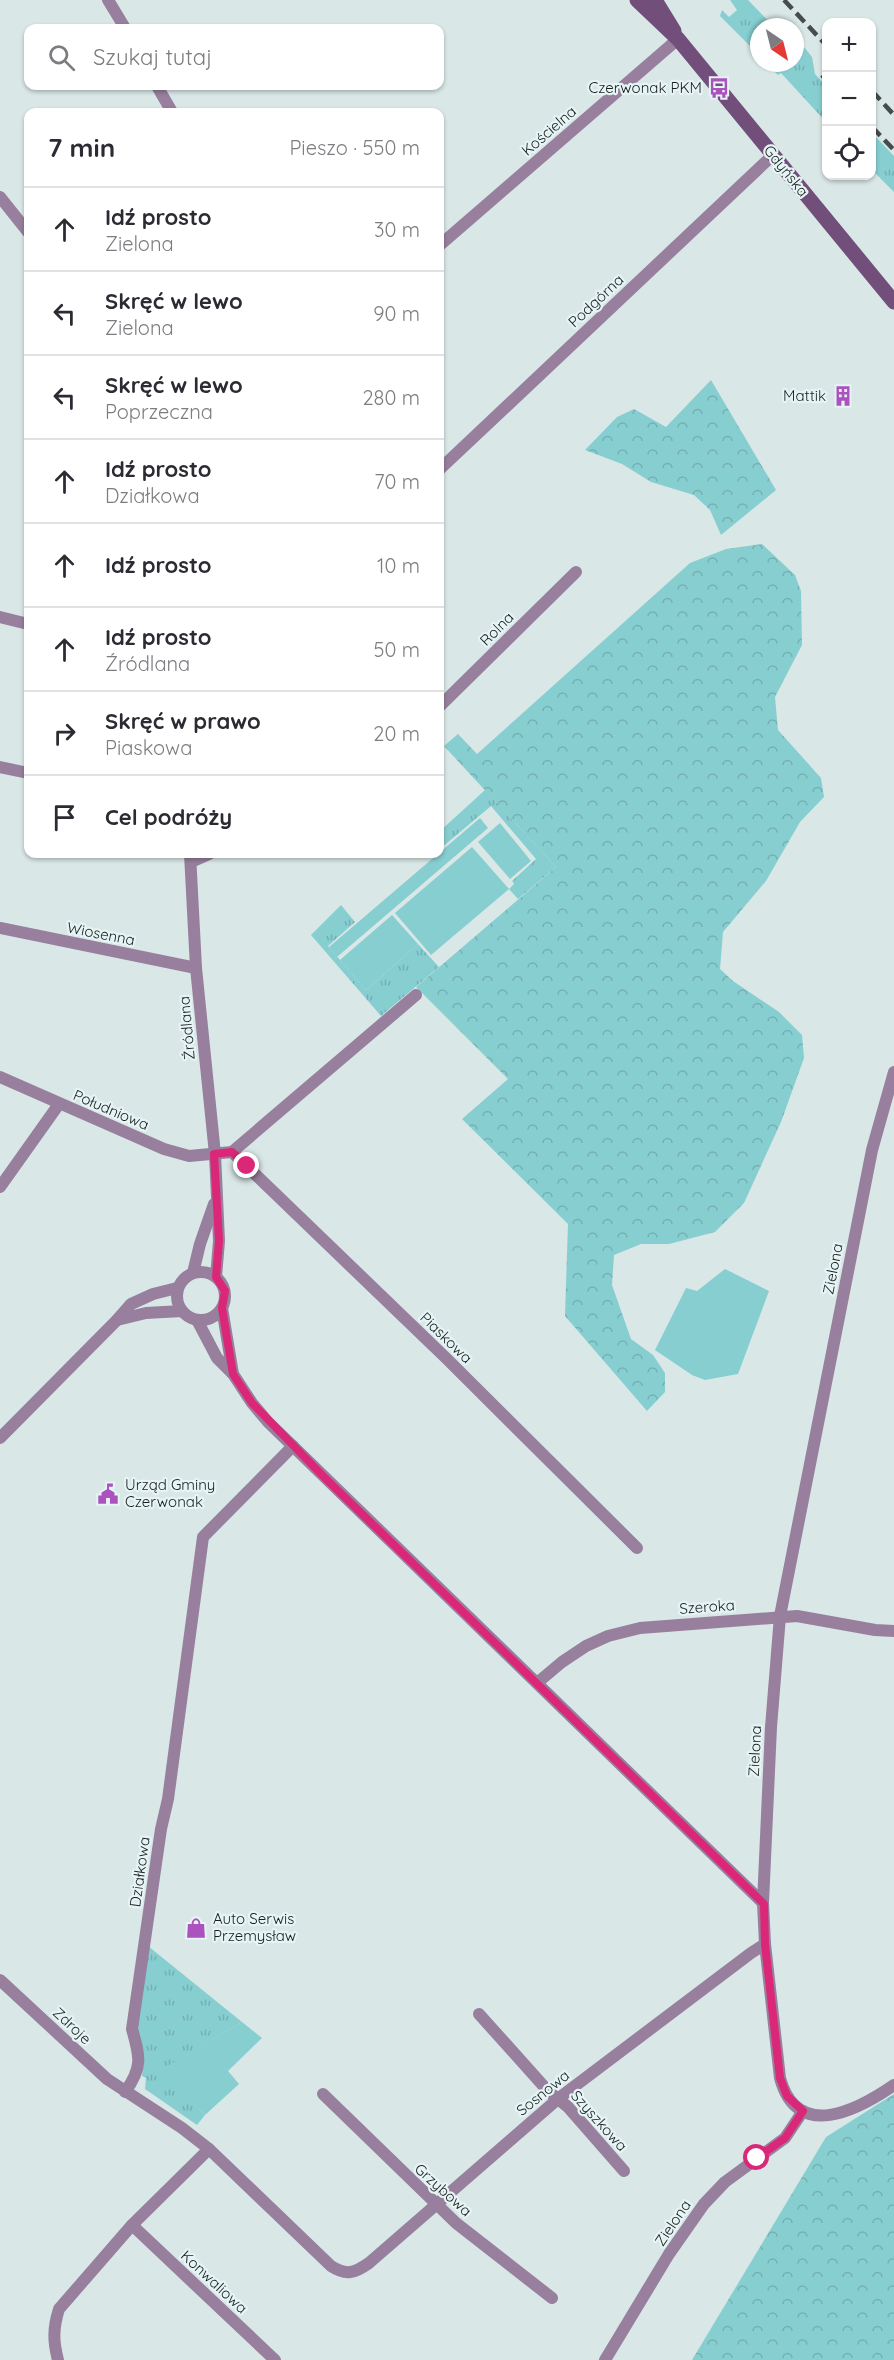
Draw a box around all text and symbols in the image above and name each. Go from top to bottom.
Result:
north arrow [750,18,804,72]
map controls [822,18,876,180]
button: + [822,18,876,72]
search box [24,24,444,90]
icon: search [45,41,78,74]
text: Szukaj tutaj [93,43,212,71]
button: − [822,72,876,126]
bus stop icon: Czerwonak PKM [707,76,731,100]
place label: Czerwonak PKM [588,78,702,97]
street label: Kościelna [517,102,580,160]
button: locate [822,126,876,180]
text: 7 min [48,131,115,164]
text: Pieszo · 550 m [289,135,420,160]
street label: Gdyńska [760,141,813,200]
text: Idź prosto [105,203,212,231]
icon: ahead [48,213,81,246]
text: 30 m [374,217,420,242]
text: Zielona [105,231,174,256]
street label: Podgórna [564,270,627,331]
text: Skręć w lewo [105,287,243,315]
icon: left [48,297,81,330]
text: 90 m [373,301,420,326]
text: Zielona [105,315,174,340]
text: Skręć w lewo [105,371,243,399]
icon: left [48,381,81,414]
building icon: Mattik [831,384,855,408]
text: 280 m [363,385,420,410]
place label: Mattik [783,386,826,405]
text: Poprzeczna [105,399,213,424]
text: Idź prosto [105,455,212,483]
icon: ahead [48,465,81,498]
text: 70 m [374,469,420,494]
text: Działkowa [105,483,200,508]
icon: ahead [48,549,81,582]
text: Idź prosto [105,551,212,579]
text: 10 m [377,553,420,578]
street label: Rolna [476,608,518,650]
text: Idź prosto [105,623,212,651]
icon: ahead [48,633,81,666]
text: 50 m [374,637,420,662]
text: Źródlana [105,651,190,676]
text: Skręć w prawo [105,707,261,735]
icon: right [48,717,81,750]
text: 20 m [373,721,420,746]
text: Piaskowa [105,735,192,760]
icon: arrive [48,801,81,834]
text: Cel podróży [105,803,232,831]
street label: Wiosenna [66,918,137,949]
street label: Źródlana [174,995,199,1061]
street label: Południowa [71,1085,152,1134]
route end [233,1152,259,1178]
street label: Zielona [818,1242,847,1296]
street label: Piaskowa [416,1308,476,1367]
place label: Urząd Gminy Czerwonak [125,1475,215,1511]
public building icon: Urząd Gminy Czerwonak [96,1482,120,1506]
street label: Szeroka [679,1595,735,1618]
street label: Zielona [744,1725,765,1777]
street label: Działkowa [125,1836,154,1908]
place label: Auto Serwis Przemysław [213,1909,296,1945]
shop icon: Auto Serwis Przemysław [184,1916,208,1940]
street label: Zdroje [49,2003,96,2048]
street label: Sosnowa [512,2066,573,2120]
street label: Szyszkowa [567,2086,632,2155]
route start [743,2144,769,2170]
street label: Grzybowa [411,2159,476,2220]
street label: Zielona [650,2196,695,2249]
street label: Konwaliowa [177,2246,252,2317]

